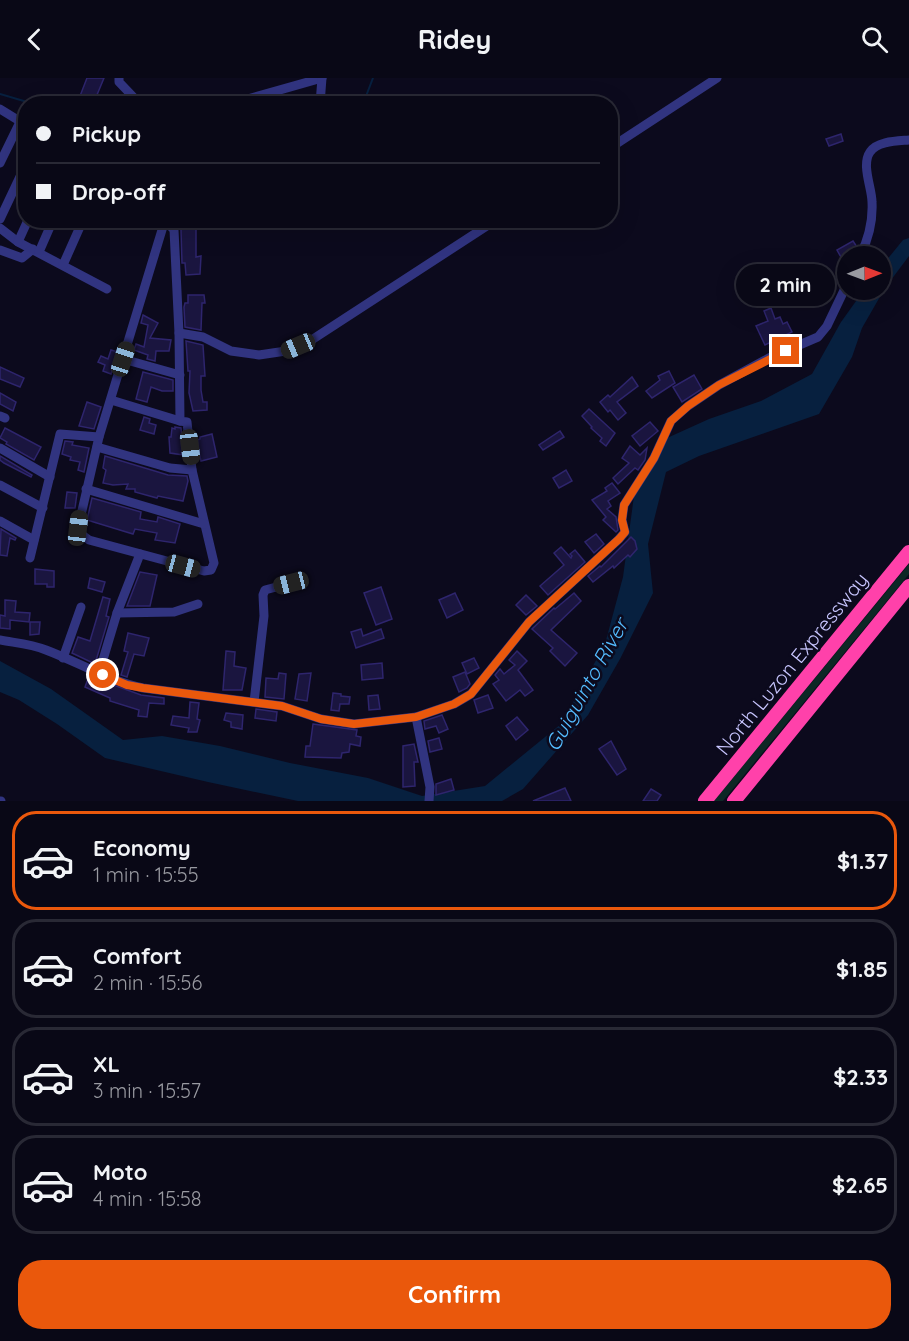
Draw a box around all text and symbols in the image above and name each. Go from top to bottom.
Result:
text: Ridey [418,22,491,56]
icon: back [18,23,51,56]
icon: search [858,23,891,56]
text: Pickup [72,120,141,148]
text: Drop-off [72,178,166,206]
north arrow [837,246,891,300]
map controls [837,246,891,300]
callout: 2 min [736,264,836,306]
text: 2 min [759,272,812,297]
car [278,331,318,361]
route end [772,337,799,364]
car [109,339,137,379]
car [179,428,201,466]
car [67,509,89,547]
car [163,553,203,579]
street label: North Luzon Expressway [710,567,873,760]
car [271,570,311,596]
water label: Guiguinto River [539,611,635,755]
route start [89,661,116,688]
icon: car [21,834,75,888]
text: Economy [93,834,191,862]
text: $1.37 [837,847,888,875]
text: 1 min · 15:55 [93,862,199,887]
icon: car [21,942,75,996]
text: Comfort [93,942,182,970]
text: $1.85 [836,955,888,983]
text: 2 min · 15:56 [93,970,202,995]
icon: car [21,1050,75,1104]
text: XL [93,1050,120,1078]
text: $2.33 [833,1063,888,1091]
text: 3 min · 15:57 [93,1078,201,1103]
icon: car [21,1158,75,1212]
text: Moto [93,1158,147,1186]
text: $2.65 [832,1171,888,1199]
text: 4 min · 15:58 [93,1186,202,1211]
button: Confirm [18,1260,891,1329]

